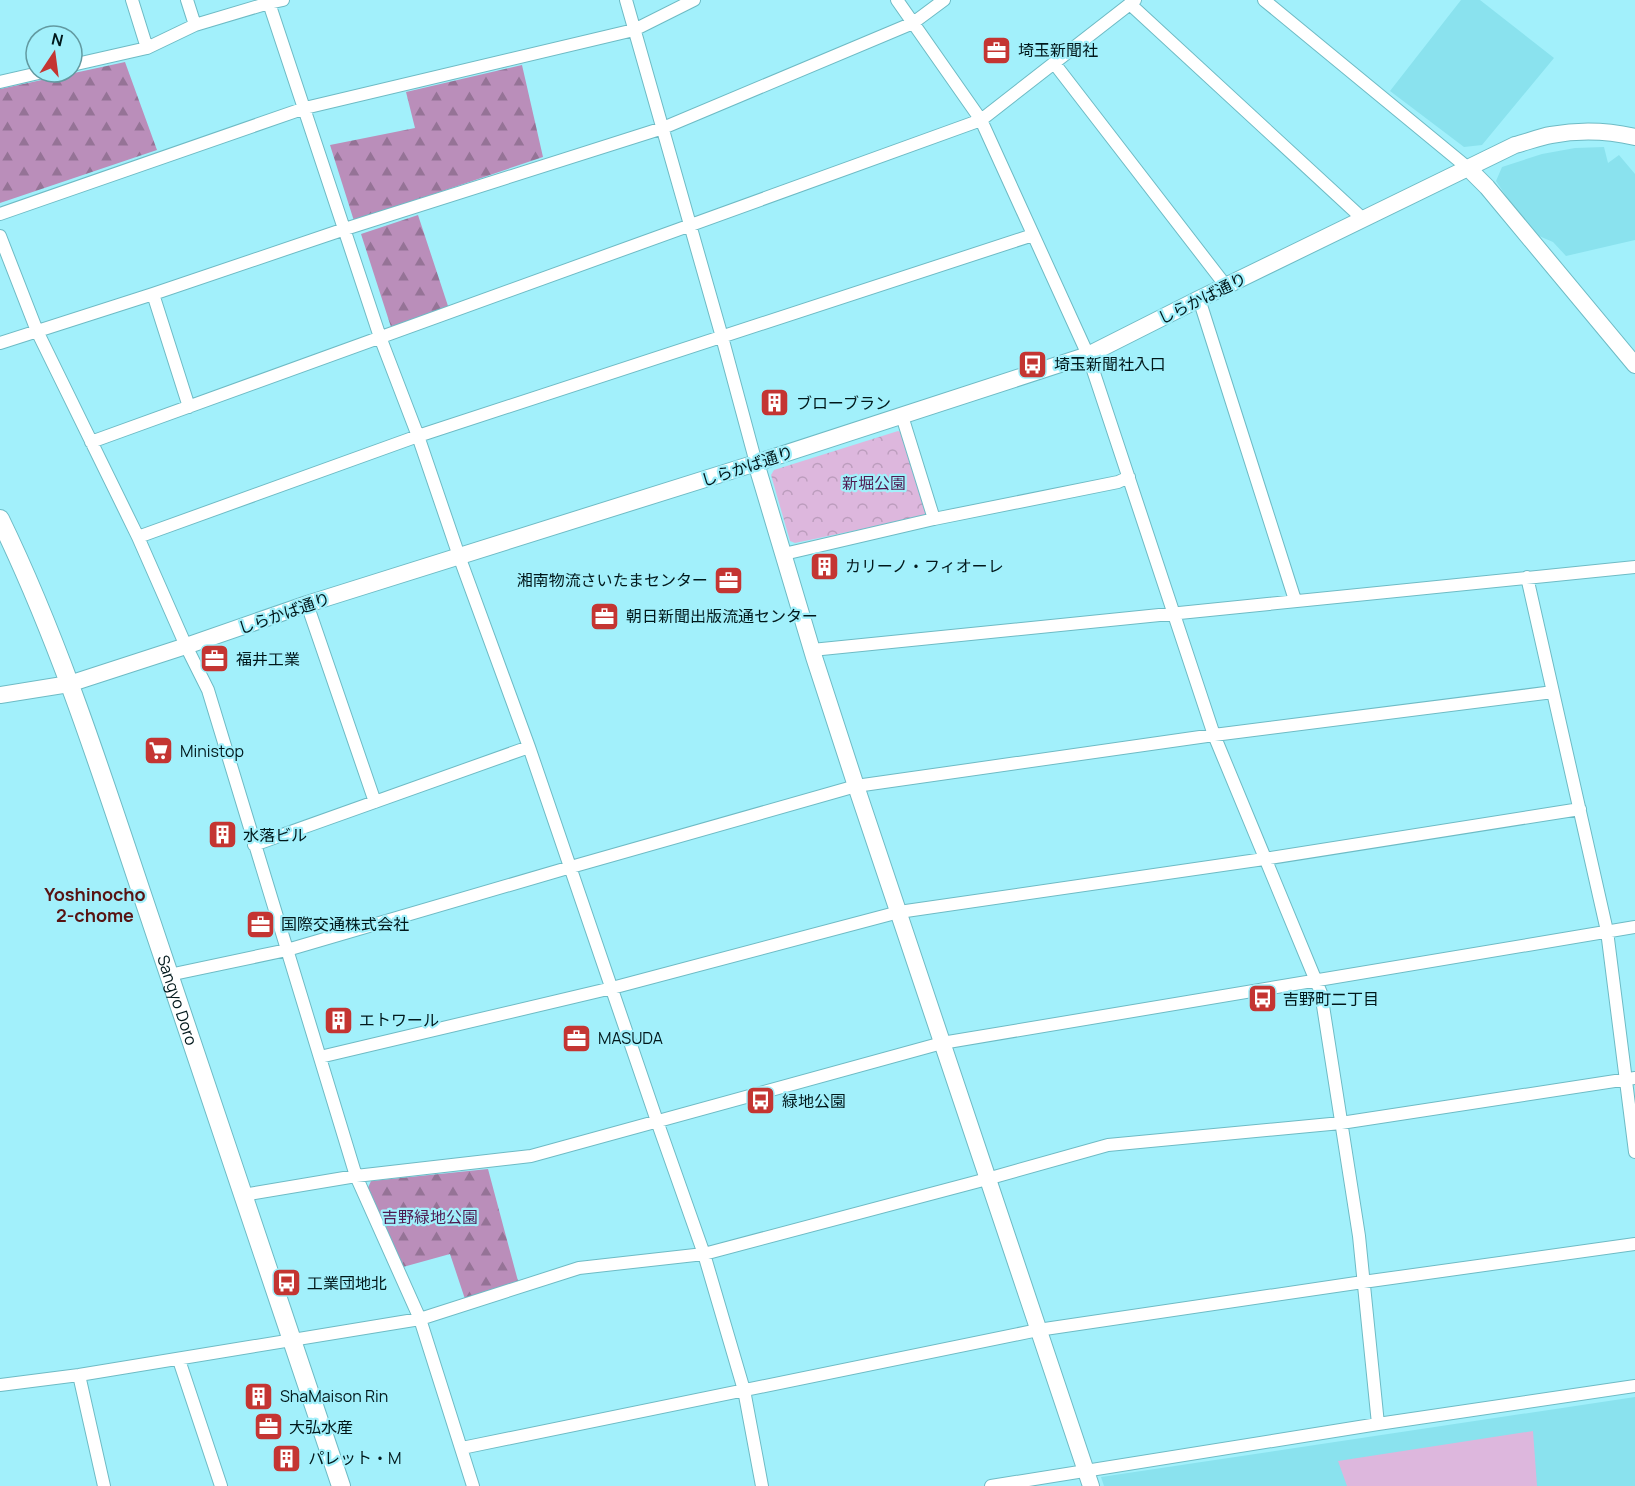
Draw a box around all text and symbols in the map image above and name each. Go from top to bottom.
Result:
north arrow [24,24,84,84]
text: N [49,27,65,51]
office icon: 埼玉新聞社 [981,34,1013,66]
place label: 埼玉新聞社 [1018,39,1098,61]
street label: しらかば通り [1154,267,1250,329]
bus stop icon: 埼玉新聞社入口 [1017,348,1049,380]
place label: 埼玉新聞社入口 [1054,353,1166,375]
building icon: ブローブラン [759,387,791,419]
place label: ブローブラン [796,392,891,414]
street label: しらかば通り [698,441,796,491]
park label: 新堀公園 [842,472,906,494]
building icon: カリーノ・フィオーレ [808,550,840,582]
place label: カリーノ・フィオーレ [845,555,1004,577]
office icon: 湘南物流さいたまセンター [713,564,745,596]
place label: 湘南物流さいたまセンター [516,569,708,591]
street label: しらかば通り [235,587,333,639]
office icon: 朝日新聞出版流通センター [589,600,621,632]
place label: 朝日新聞出版流通センター [626,605,818,627]
office icon: 福井工業 [199,643,231,675]
place label: 福井工業 [236,648,300,670]
supermarket icon: Ministop [143,735,175,767]
place label: Ministop [180,740,244,762]
building icon: 水落ビル [206,819,238,851]
place label: 水落ビル [243,824,307,846]
district label: Yoshinocho 2-chome [44,882,146,927]
office icon: 国際交通株式会社 [244,908,276,940]
place label: 国際交通株式会社 [281,913,409,935]
street label: Sangyo Doro [152,952,203,1048]
bus stop icon: 吉野町二丁目 [1246,983,1278,1015]
place label: 吉野町二丁目 [1283,988,1379,1010]
building icon: エトワール [322,1004,354,1036]
place label: エトワール [359,1009,439,1031]
office icon: MASUDA [561,1022,593,1054]
place label: MASUDA [598,1027,663,1049]
bus stop icon: 緑地公園 [745,1085,777,1117]
place label: 緑地公園 [782,1090,846,1112]
park label: 吉野緑地公園 [382,1206,478,1228]
bus stop icon: 工業団地北 [270,1267,302,1299]
place label: 工業団地北 [307,1272,387,1294]
building icon: ShaMaison Rin [243,1380,275,1412]
place label: ShaMaison Rin [280,1385,388,1407]
office icon: 大弘水産 [252,1411,284,1443]
place label: 大弘水産 [289,1416,353,1438]
building icon: パレット・M [271,1442,303,1474]
place label: パレット・M [308,1447,401,1469]

